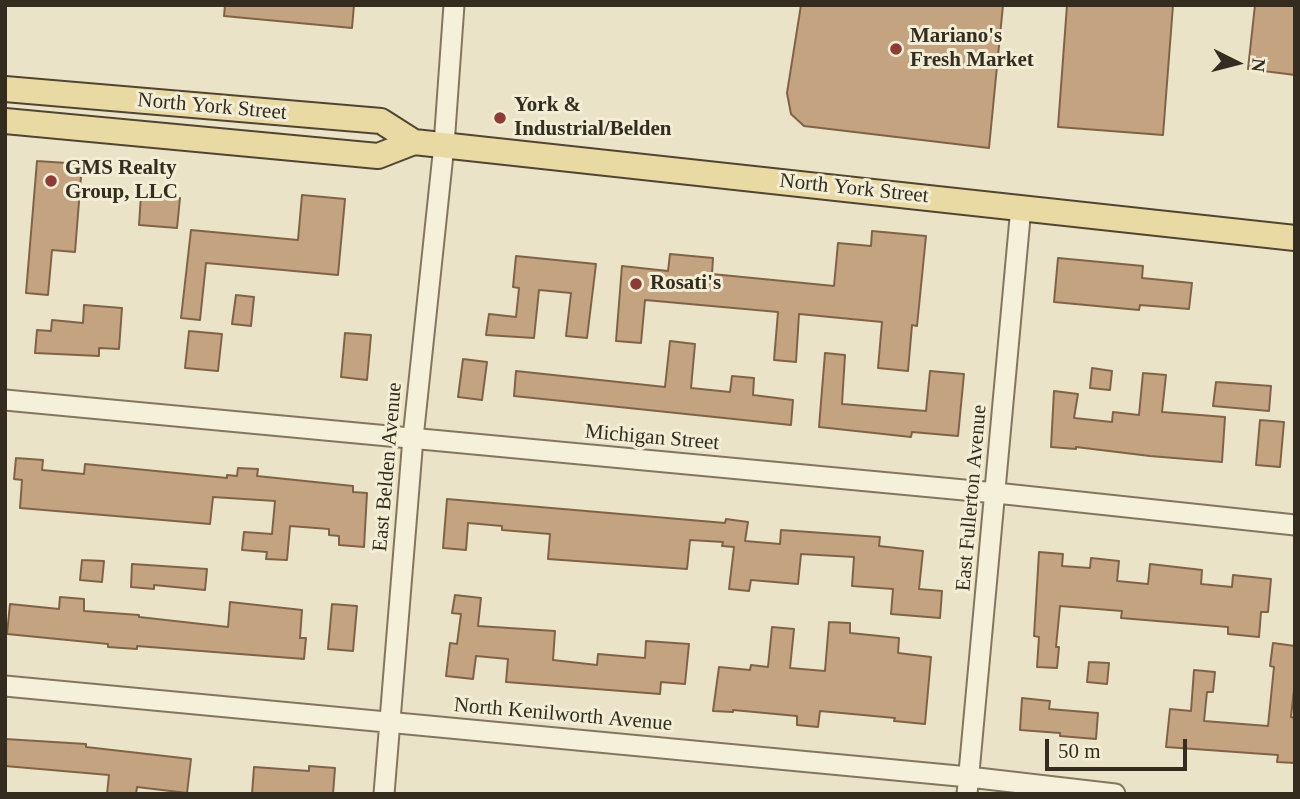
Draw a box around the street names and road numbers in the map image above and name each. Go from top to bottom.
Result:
street label: North York Street [136,88,288,126]
street label: North York Street [778,169,930,209]
street label: East Belden Avenue [368,381,408,553]
street label: East Fullerton Avenue [951,404,993,592]
street label: Michigan Street [584,420,720,456]
street label: North Kenilworth Avenue [453,693,673,737]

